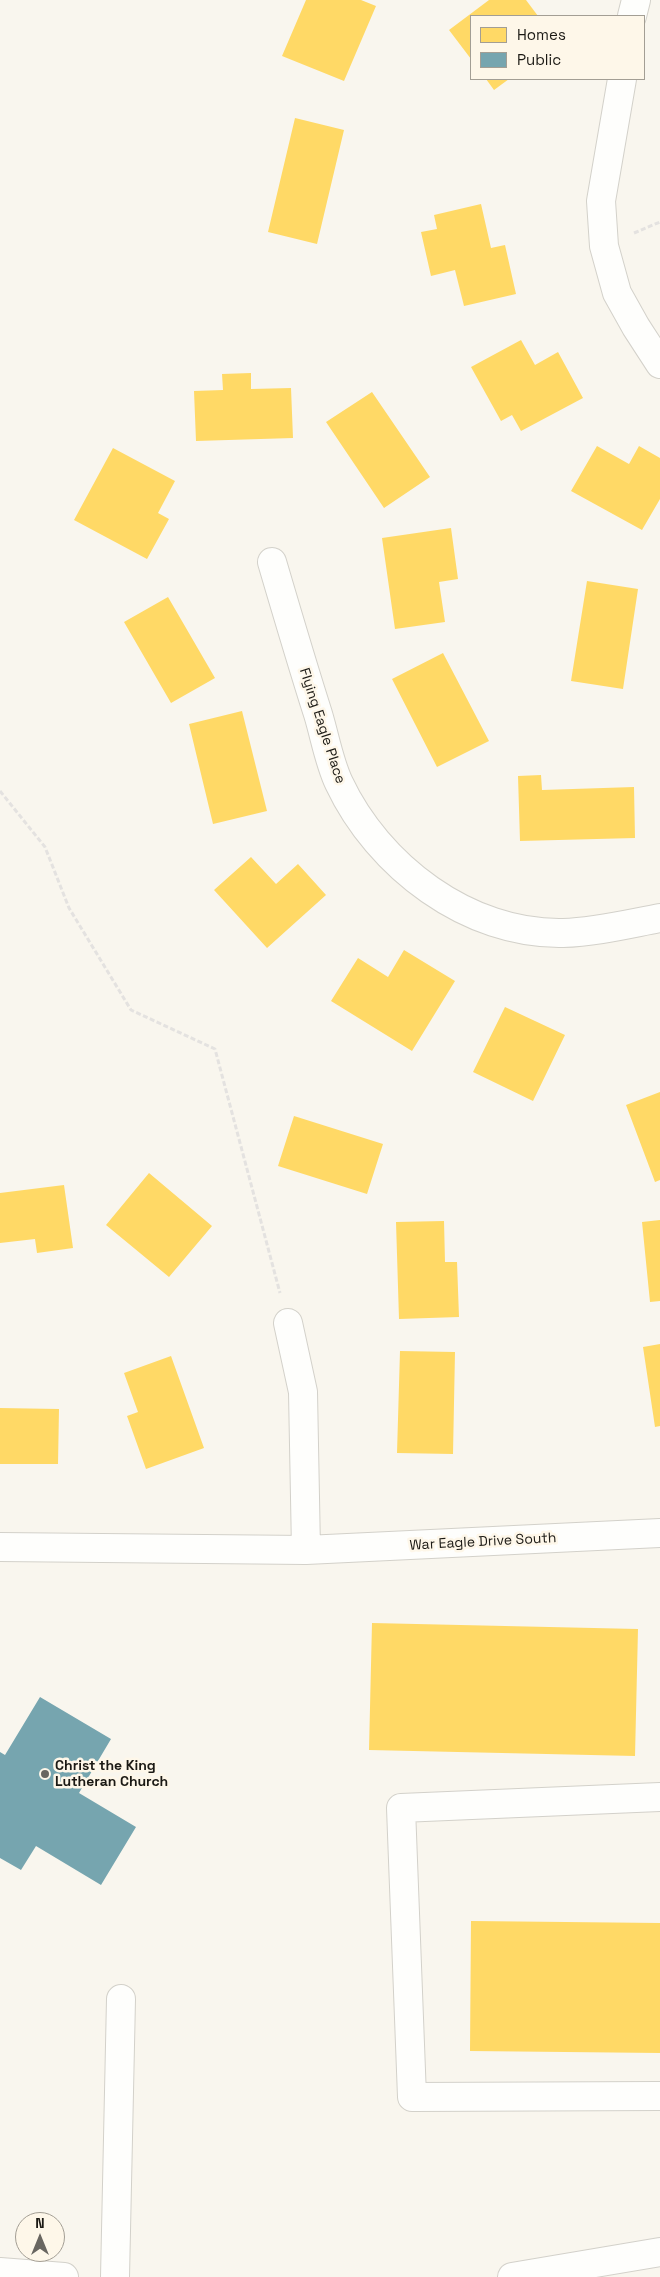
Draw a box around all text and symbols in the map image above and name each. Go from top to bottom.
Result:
legend [470,15,645,80]
text: Homes [517,25,566,44]
text: Public [517,50,561,69]
street label: Flying Eagle Place [295,666,349,786]
street label: War Eagle Drive South [409,1530,557,1554]
place label: Christ the King Lutheran Church [55,1758,168,1790]
marker: Christ the King Lutheran Church [39,1768,51,1780]
north arrow [15,2212,65,2262]
text: N [35,2214,45,2232]

